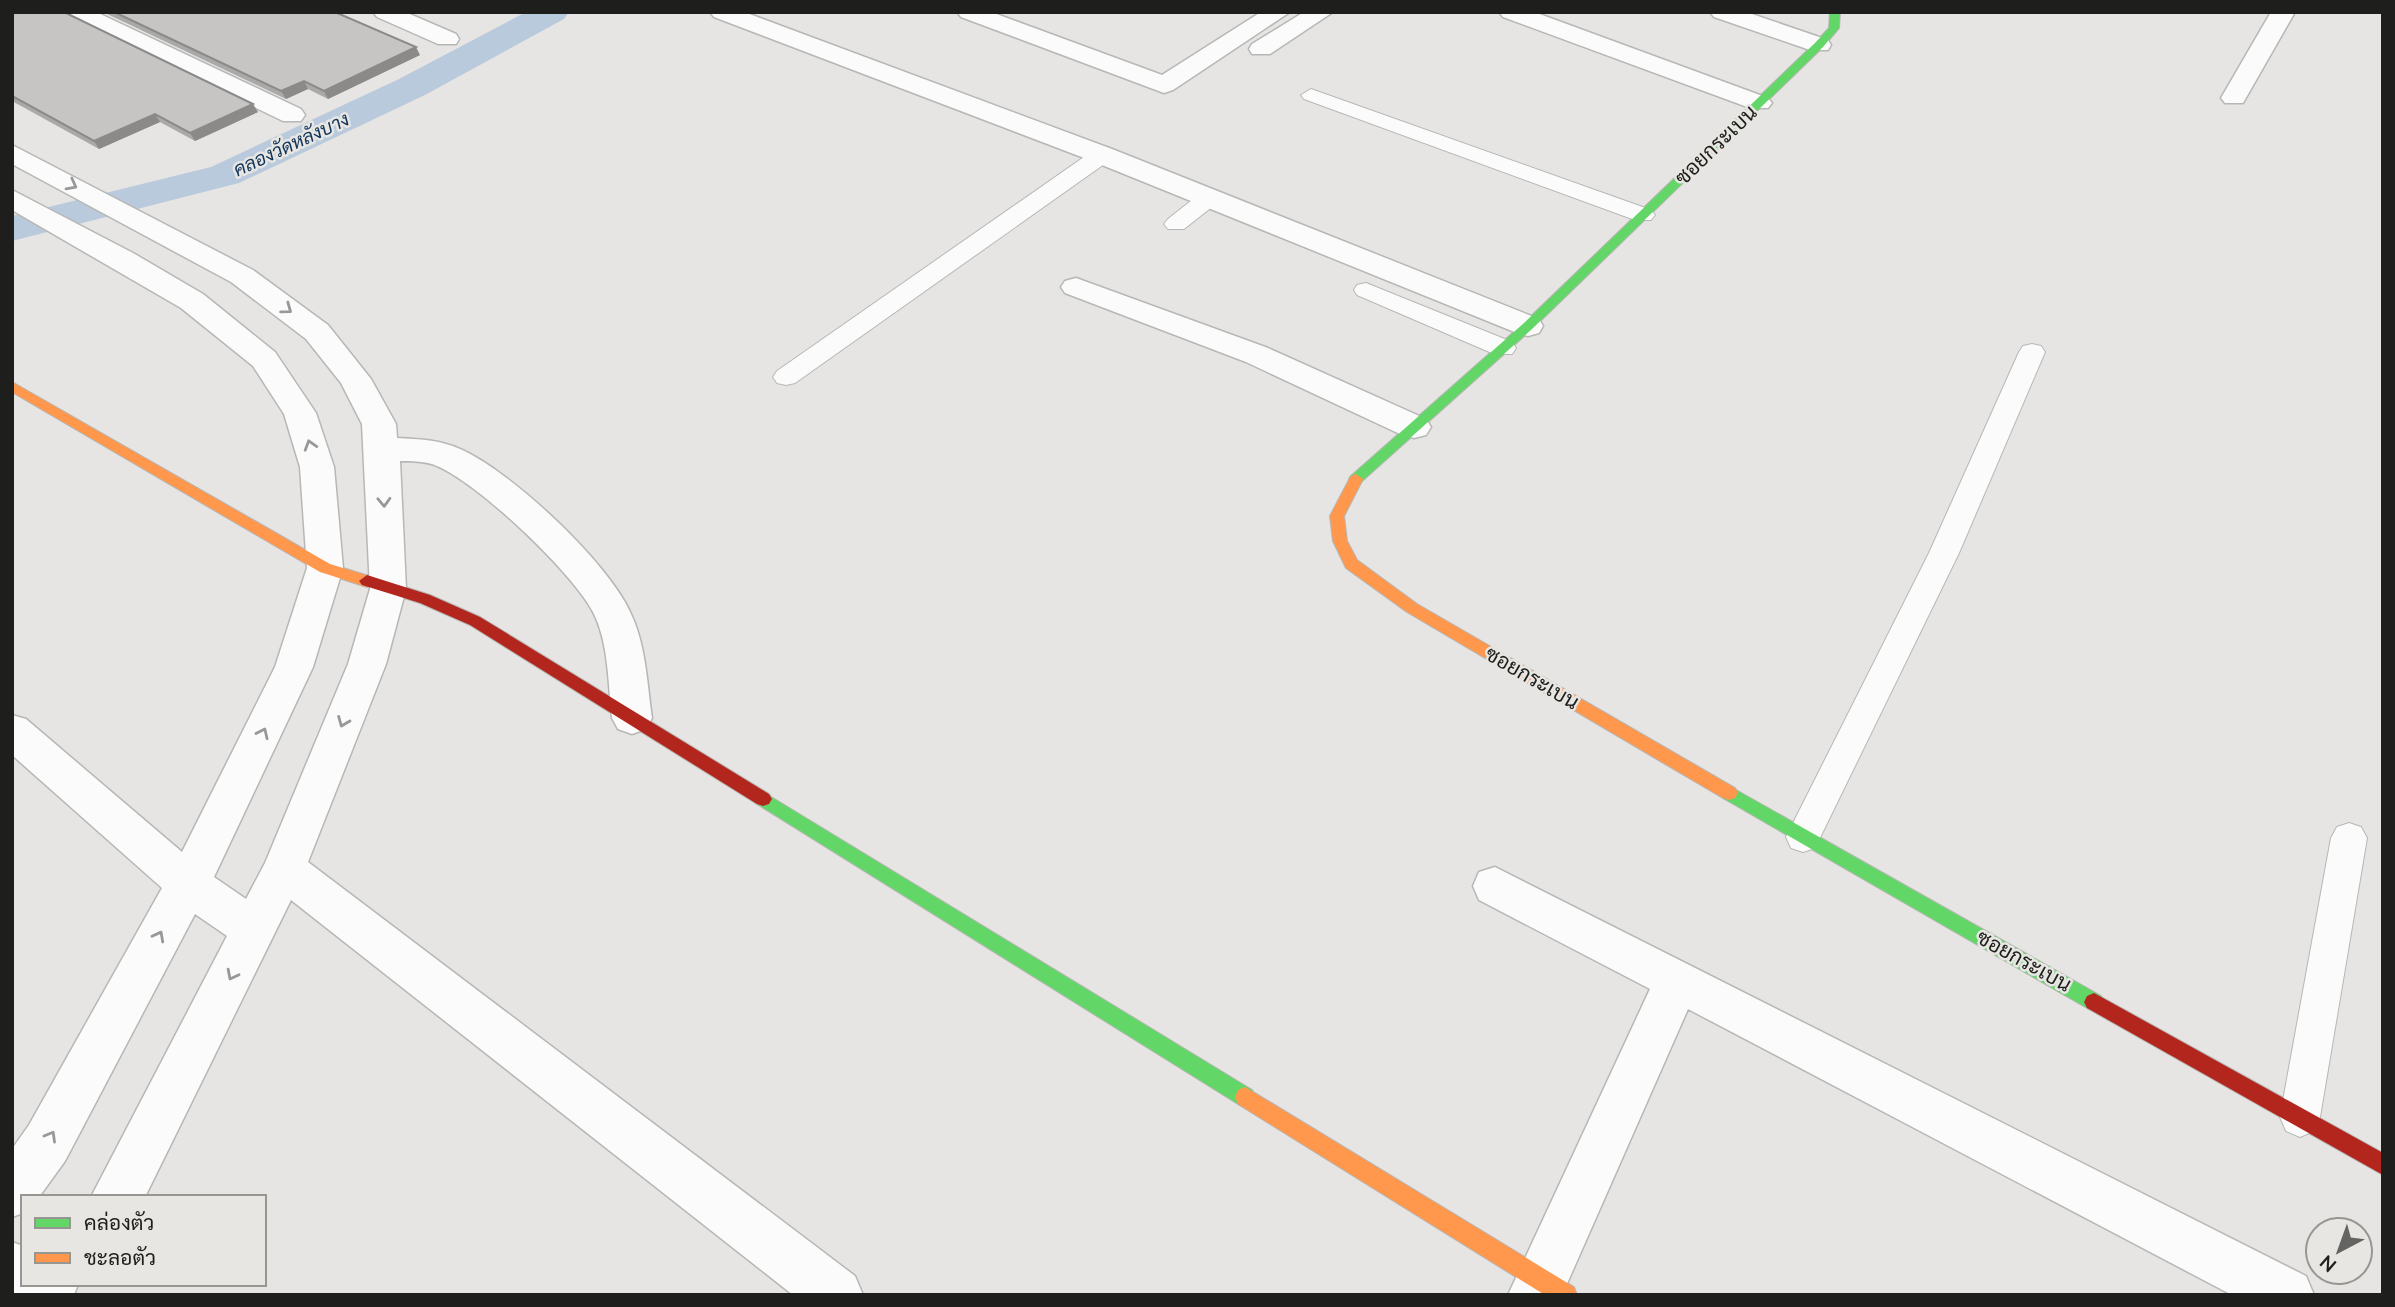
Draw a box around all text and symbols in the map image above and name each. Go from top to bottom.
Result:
street label: ซอยกระเบน [1669,99,1763,191]
water label: คลองวัดหลังบาง [229,107,354,183]
one-way arrow [65,177,77,191]
one-way arrow [279,301,292,314]
one-way arrow [304,440,319,452]
one-way arrow [377,497,392,508]
street label: ซอยกระเบน [1480,640,1584,716]
one-way arrow [338,715,352,727]
one-way arrow [254,728,268,740]
street label: ซอยกระเบน [1972,923,2076,999]
one-way arrow [151,930,164,943]
one-way arrow [226,968,240,980]
one-way arrow [43,1130,56,1143]
legend [21,1195,266,1286]
text: คล่องตัว [84,1209,154,1237]
north arrow [2304,1216,2374,1286]
text: ชะลอตัว [84,1244,156,1272]
text: N [2315,1249,2342,1278]

